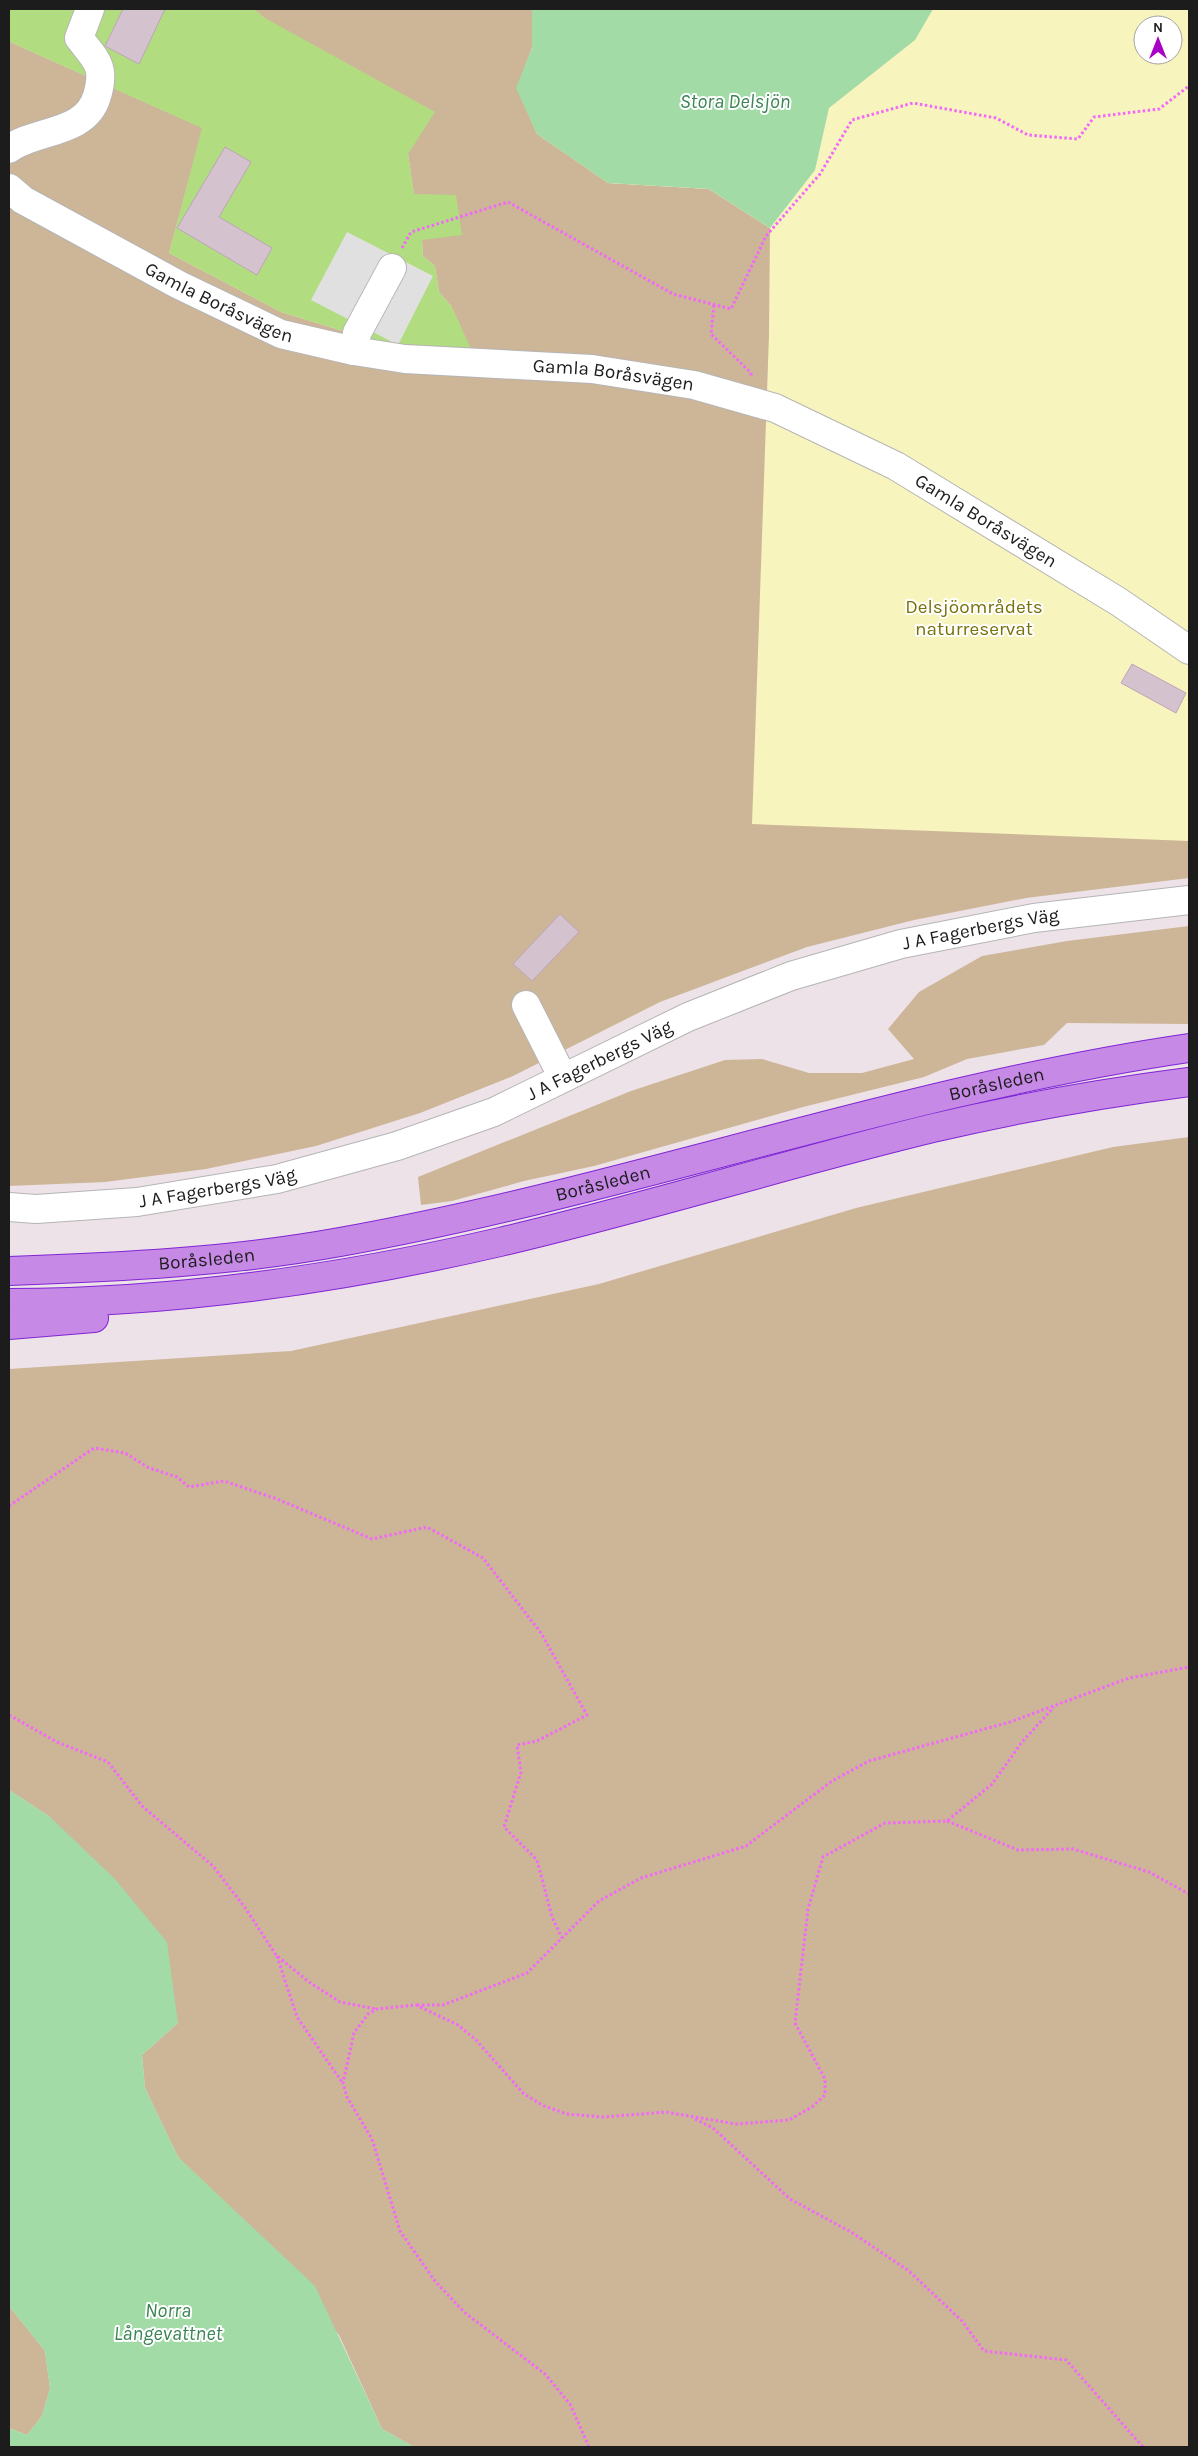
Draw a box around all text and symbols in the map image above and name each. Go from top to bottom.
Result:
north arrow [1133,15,1183,65]
text: N [1153,19,1163,36]
water label: Stora Delsjön [680,90,790,113]
street label: Gamla Boråsvägen [141,258,295,347]
street label: Gamla Boråsvägen [532,355,696,396]
street label: Gamla Boråsvägen [911,469,1061,572]
park label: Delsjöområdets naturreservat [905,596,1043,640]
street label: J A Fagerbergs Väg [900,904,1061,954]
street label: J A Fagerbergs Väg [523,1015,676,1105]
street label: Boråsleden [947,1063,1046,1106]
street label: Boråsleden [553,1161,653,1206]
street label: J A Fagerbergs Väg [137,1163,299,1213]
street label: Boråsleden [157,1244,256,1275]
water label: Norra Långevattnet [114,2299,222,2345]

